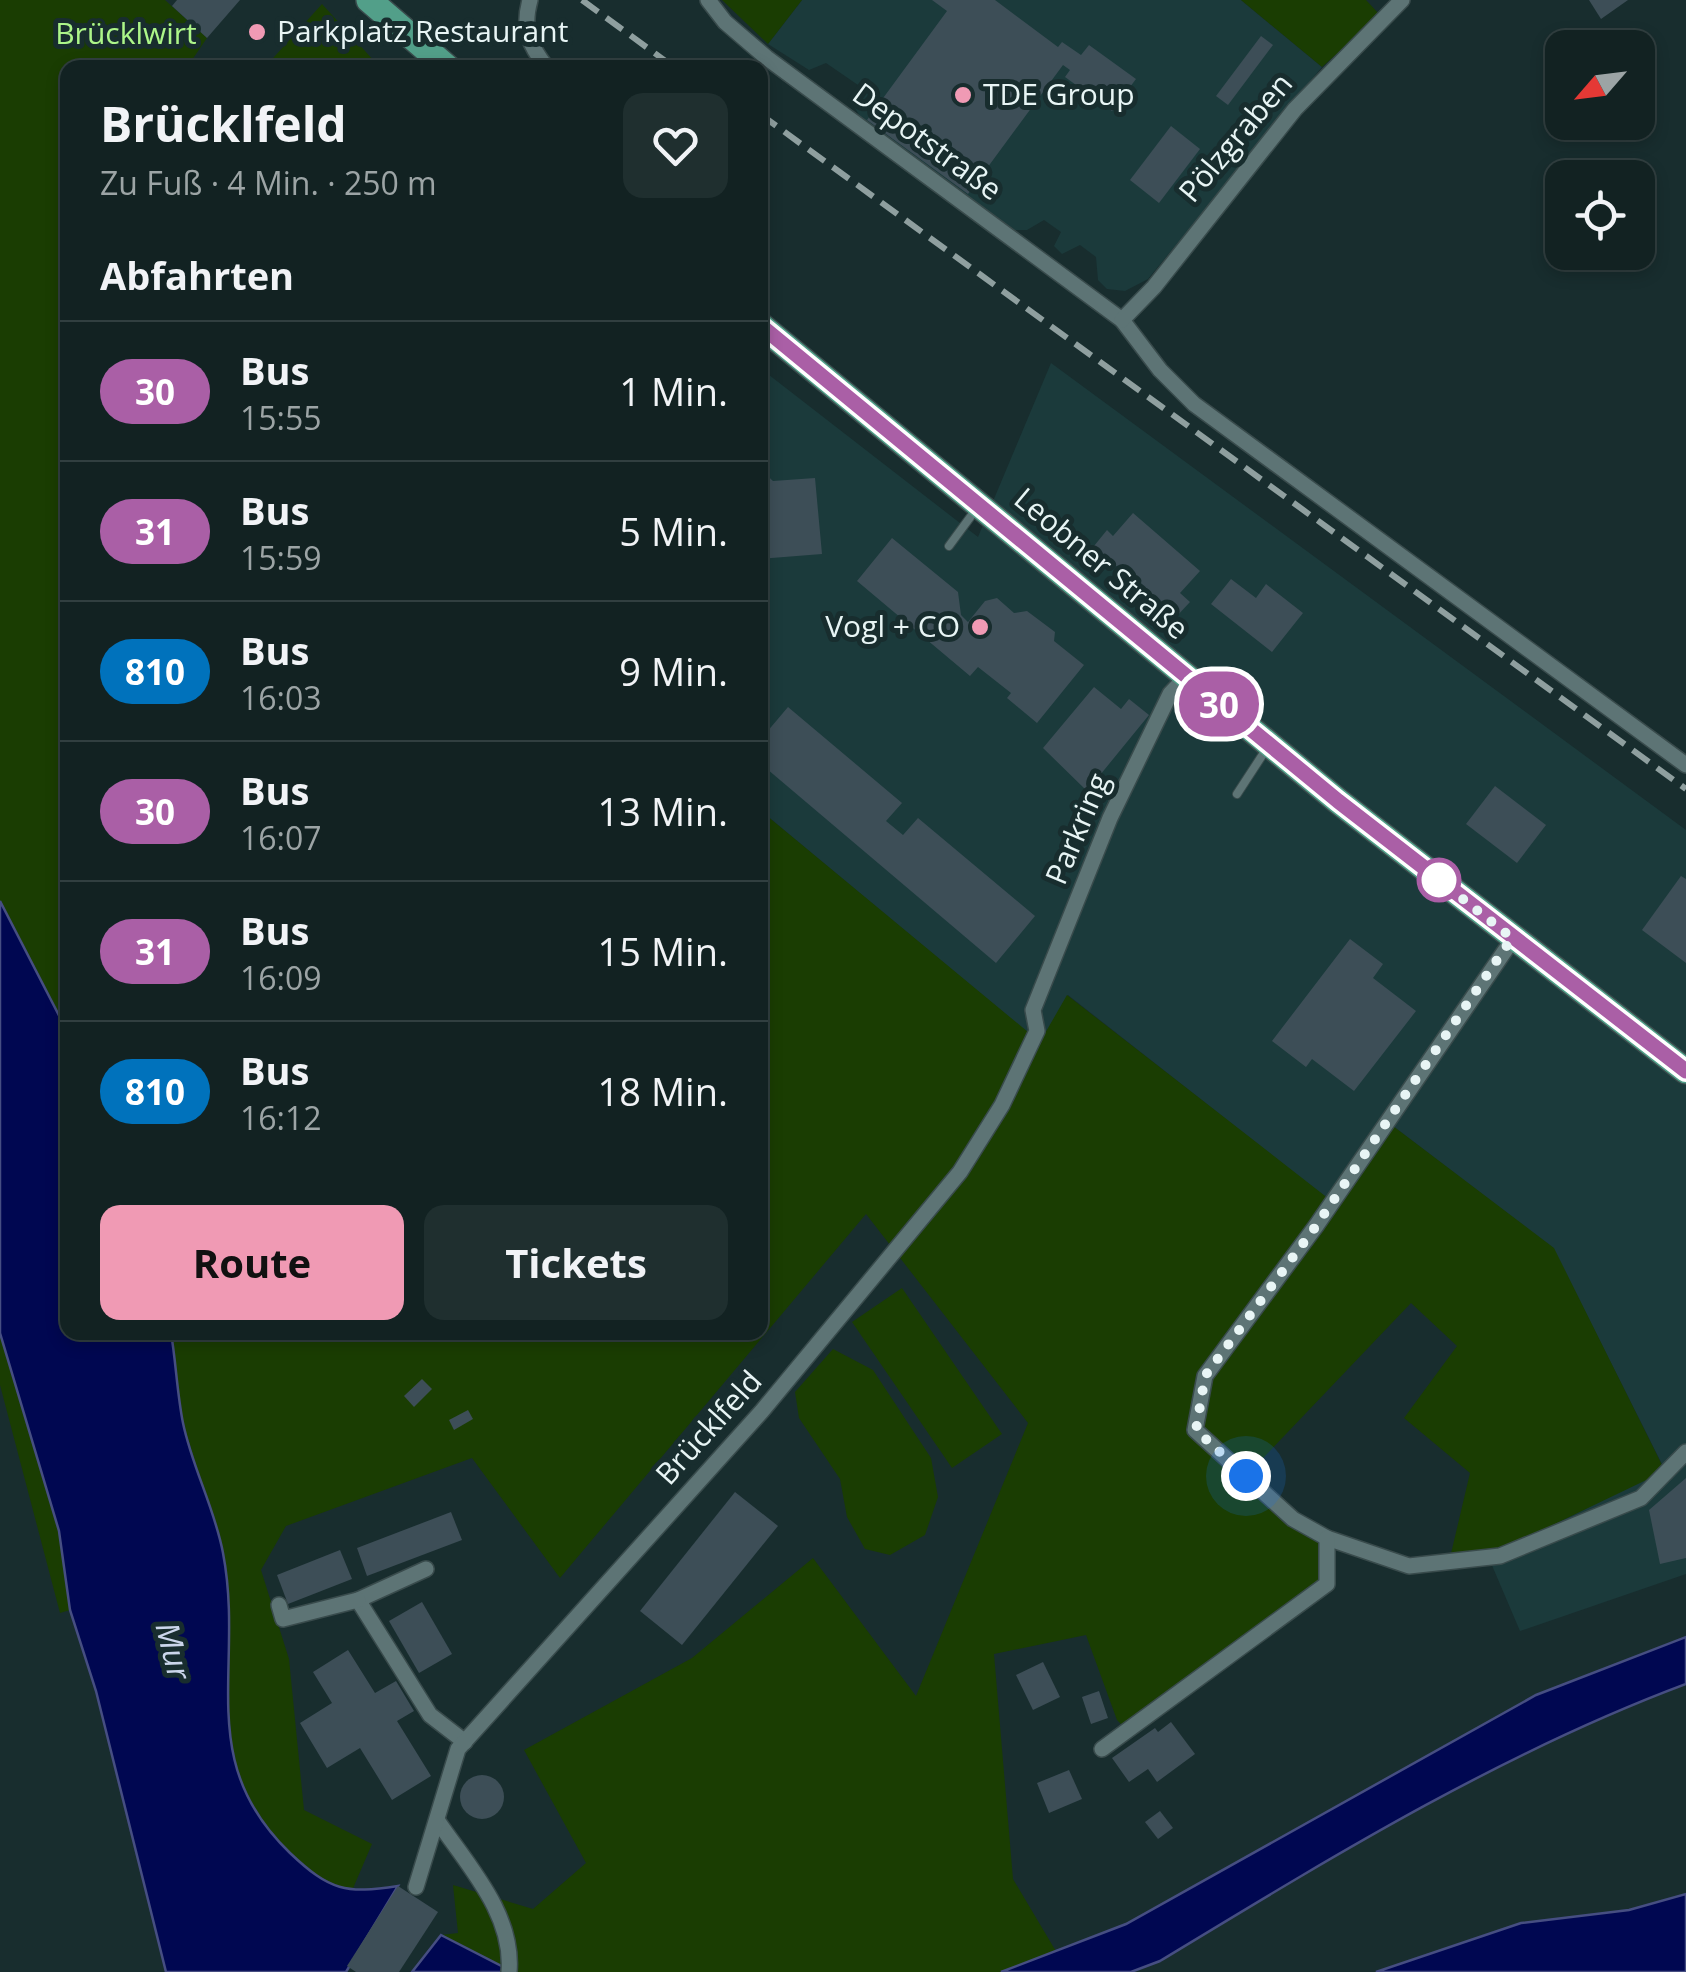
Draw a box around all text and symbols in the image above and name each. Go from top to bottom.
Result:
place label: Parkplatz Restaurant [277,10,568,51]
park label: Brücklwirt [55,12,197,53]
marker: Parkplatz Restaurant [246,21,268,43]
north arrow [1545,30,1655,140]
map controls [1545,30,1655,270]
street label: Pölzgraben [1169,64,1301,210]
street label: Depotstraße [845,73,1011,209]
place label: TDE Group [983,73,1135,114]
marker: TDE Group [952,84,974,106]
text: Brücklfeld [100,91,347,156]
button: heart [623,93,728,198]
button: locate [1545,160,1655,270]
text: Zu Fuß · 4 Min. · 250 m [100,161,437,204]
text: Abfahrten [100,249,294,301]
text: Bus [240,344,309,396]
text: 1 Min. [619,365,728,417]
text: 30 [135,368,175,415]
text: 15:55 [240,396,322,439]
street label: Leobner Straße [1006,478,1198,648]
text: Bus [240,484,309,536]
text: 5 Min. [619,505,728,557]
text: 31 [135,508,175,555]
text: 15:59 [240,536,322,579]
place label: Vogl + CO [825,605,960,646]
marker: Vogl + CO [969,616,991,638]
text: Bus [240,624,309,676]
text: 9 Min. [619,645,728,697]
text: 810 [125,648,185,695]
line badge: 30 [1174,672,1264,736]
text: 16:03 [240,676,322,719]
text: 30 [1199,681,1239,728]
text: Bus [240,764,309,816]
street label: Parkring [1035,766,1118,890]
text: 13 Min. [598,785,728,837]
text: 30 [135,788,175,835]
text: 16:07 [240,816,322,859]
unlabelled marker [1418,859,1460,901]
text: Bus [240,904,309,956]
text: 15 Min. [598,925,728,977]
text: 31 [135,928,175,975]
text: 16:09 [240,956,322,999]
text: Bus [240,1044,309,1096]
text: 18 Min. [598,1065,728,1117]
text: 810 [125,1068,185,1115]
text: 16:12 [240,1096,322,1139]
button: Route [100,1205,404,1320]
button: Tickets [424,1205,728,1320]
street label: Brücklfeld [646,1361,770,1493]
your location [1221,1451,1271,1501]
water label: Mur [147,1617,203,1685]

